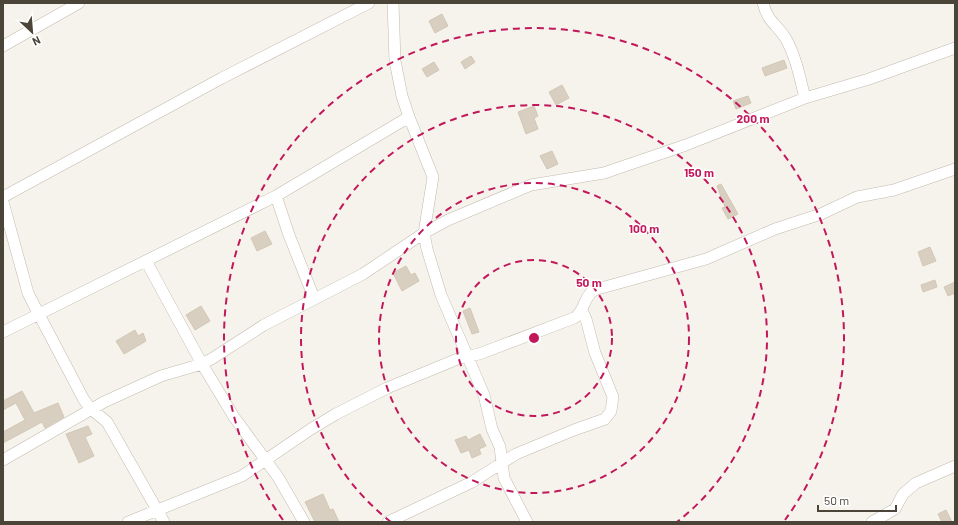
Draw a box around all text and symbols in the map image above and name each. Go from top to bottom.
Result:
north arrow [12,12,52,52]
text: N [30,34,43,49]
text: 200 m [737,111,769,125]
text: 150 m [684,165,714,179]
text: 100 m [629,221,659,235]
text: 50 m [576,275,602,289]
centre of rings [527,331,541,345]
scale bar [818,487,896,513]
text: 50 m [824,493,849,507]

